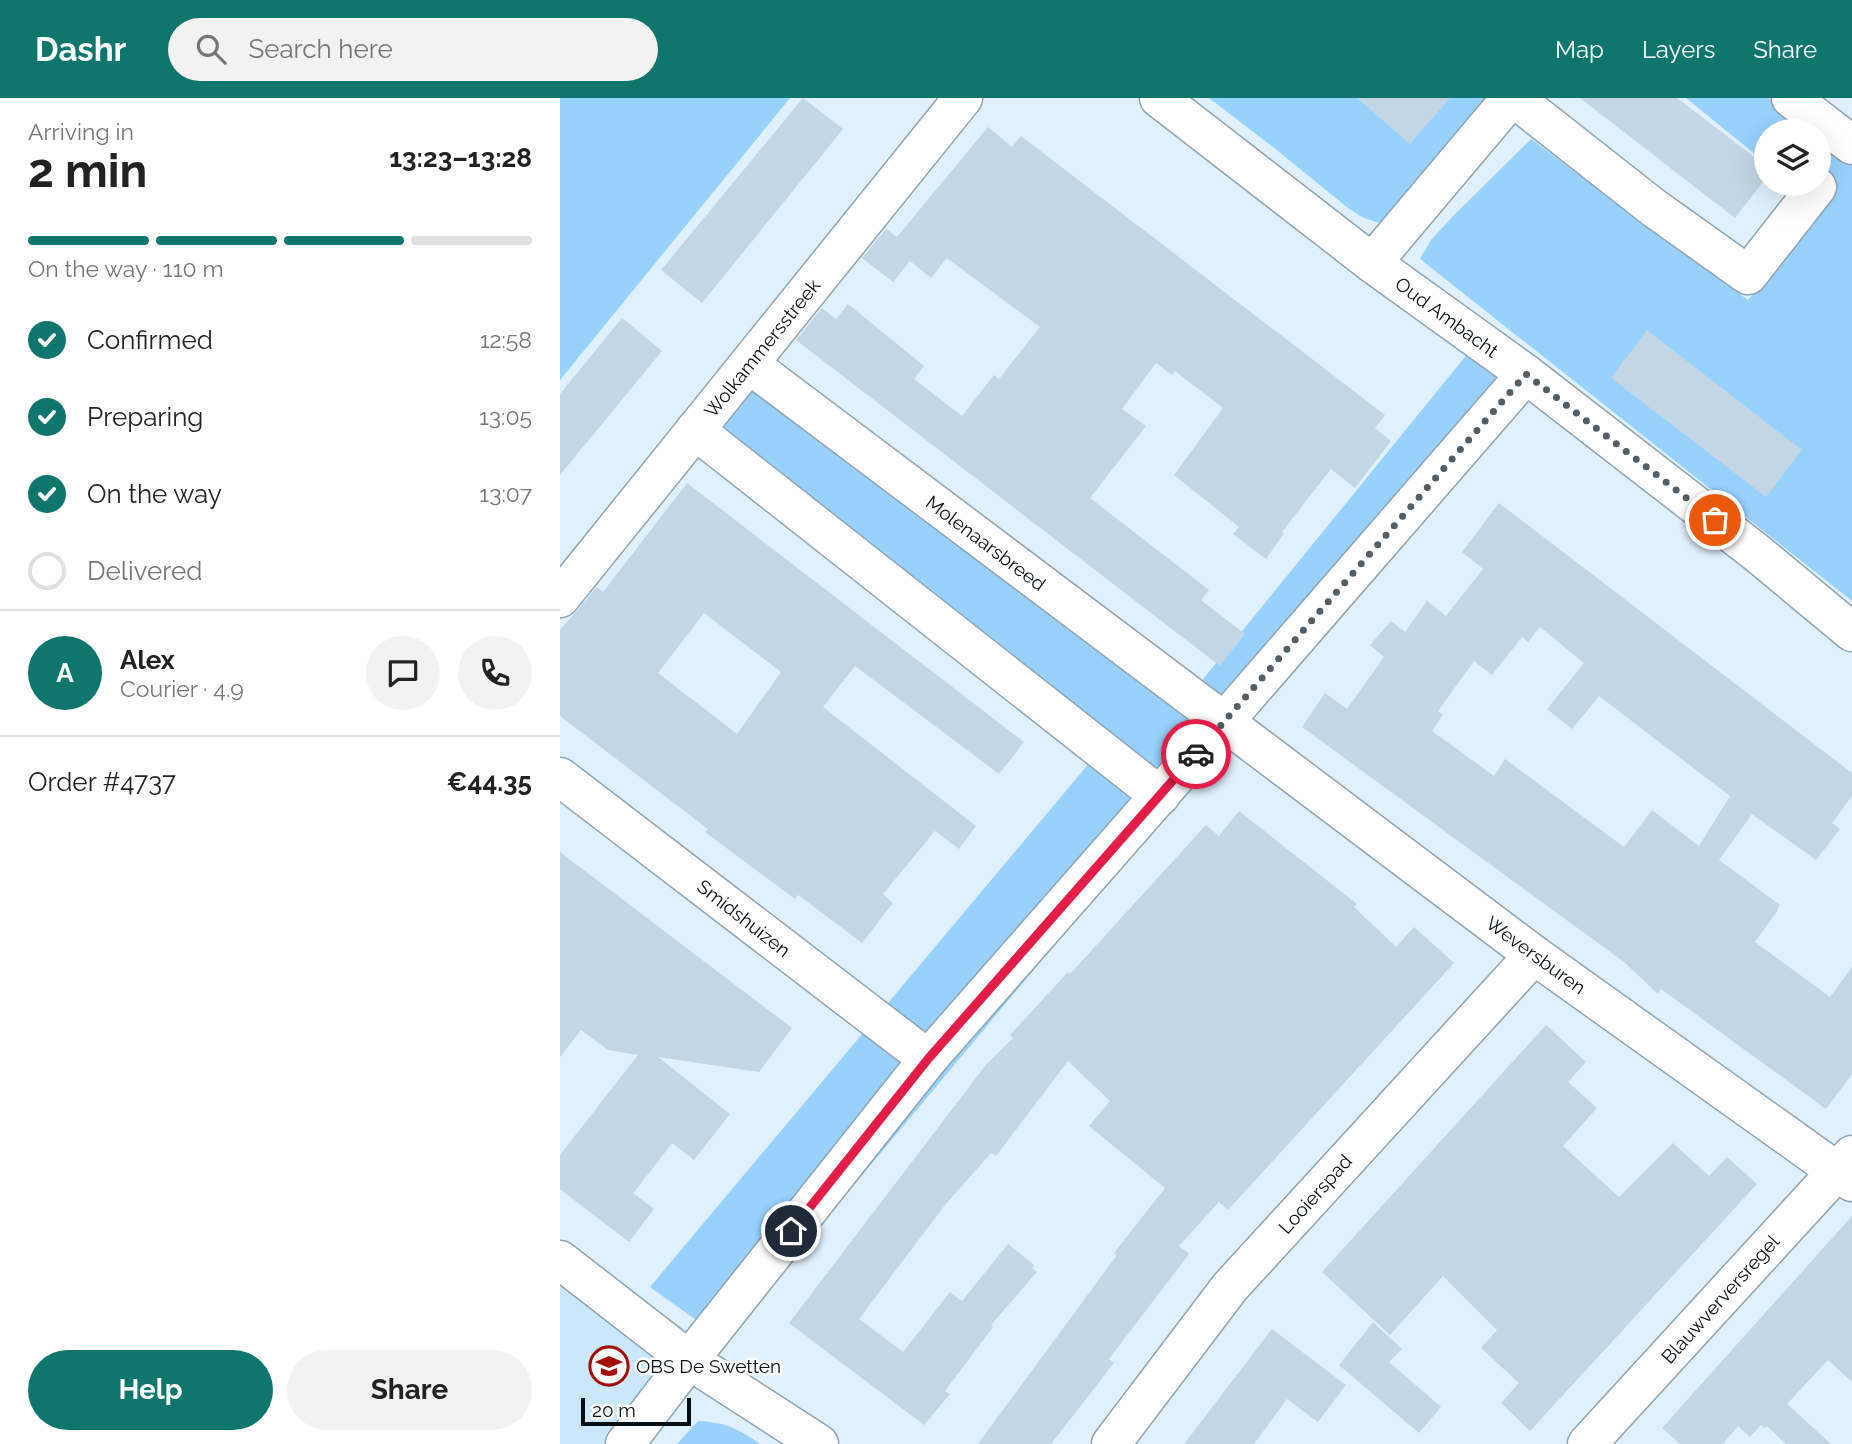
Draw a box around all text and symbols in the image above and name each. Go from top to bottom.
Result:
search box [168,18,658,81]
text: Dashr [35,30,126,69]
icon: search [192,30,230,68]
text: Search here [248,34,393,64]
text: Map [1555,35,1604,64]
text: Layers [1642,35,1715,64]
text: Share [1753,35,1817,64]
text: Arriving in [28,118,134,145]
map controls [1754,119,1831,196]
button: layers [1754,119,1831,196]
text: 13:23–13:28 [389,143,532,173]
text: 2 min [28,144,147,198]
text: On the way · 110 m [28,255,224,282]
street label: Oud Ambacht [1391,272,1503,362]
street label: Wolkammersstreek [699,274,825,422]
icon: check [28,321,66,359]
text: Confirmed [87,325,213,355]
text: 12:58 [480,326,532,353]
icon: check [28,398,66,436]
text: Preparing [87,402,203,432]
text: 13:05 [479,403,532,430]
icon: check [28,475,66,513]
text: On the way [87,479,222,509]
text: 13:07 [479,480,532,507]
pin [1685,490,1745,550]
street label: Molenaarsbreed [922,491,1050,595]
icon: bag [1696,501,1734,539]
text: Delivered [87,556,202,586]
button: chat [366,636,440,710]
button: phone [458,636,532,710]
text: Alex [120,645,175,675]
text: A [56,658,74,688]
text: Courier · 4.9 [120,675,244,702]
courier [1161,719,1231,789]
icon: car [1177,735,1215,773]
text: Order #4737 [28,767,176,797]
text: €44.35 [447,767,532,797]
street label: Smidshuizen [693,875,795,961]
street label: Weversburen [1482,911,1590,999]
street label: Looierspad [1274,1150,1356,1238]
pin [761,1201,821,1261]
icon: home [772,1212,810,1250]
street label: Blauwverversregel [1657,1230,1784,1368]
school or university icon: OBS De Swetten [588,1345,630,1387]
button: Help [28,1350,273,1430]
button: Share [287,1350,532,1430]
place label: OBS De Swetten [636,1355,781,1377]
scale bar [581,1395,691,1427]
text: 20 m [592,1399,636,1421]

